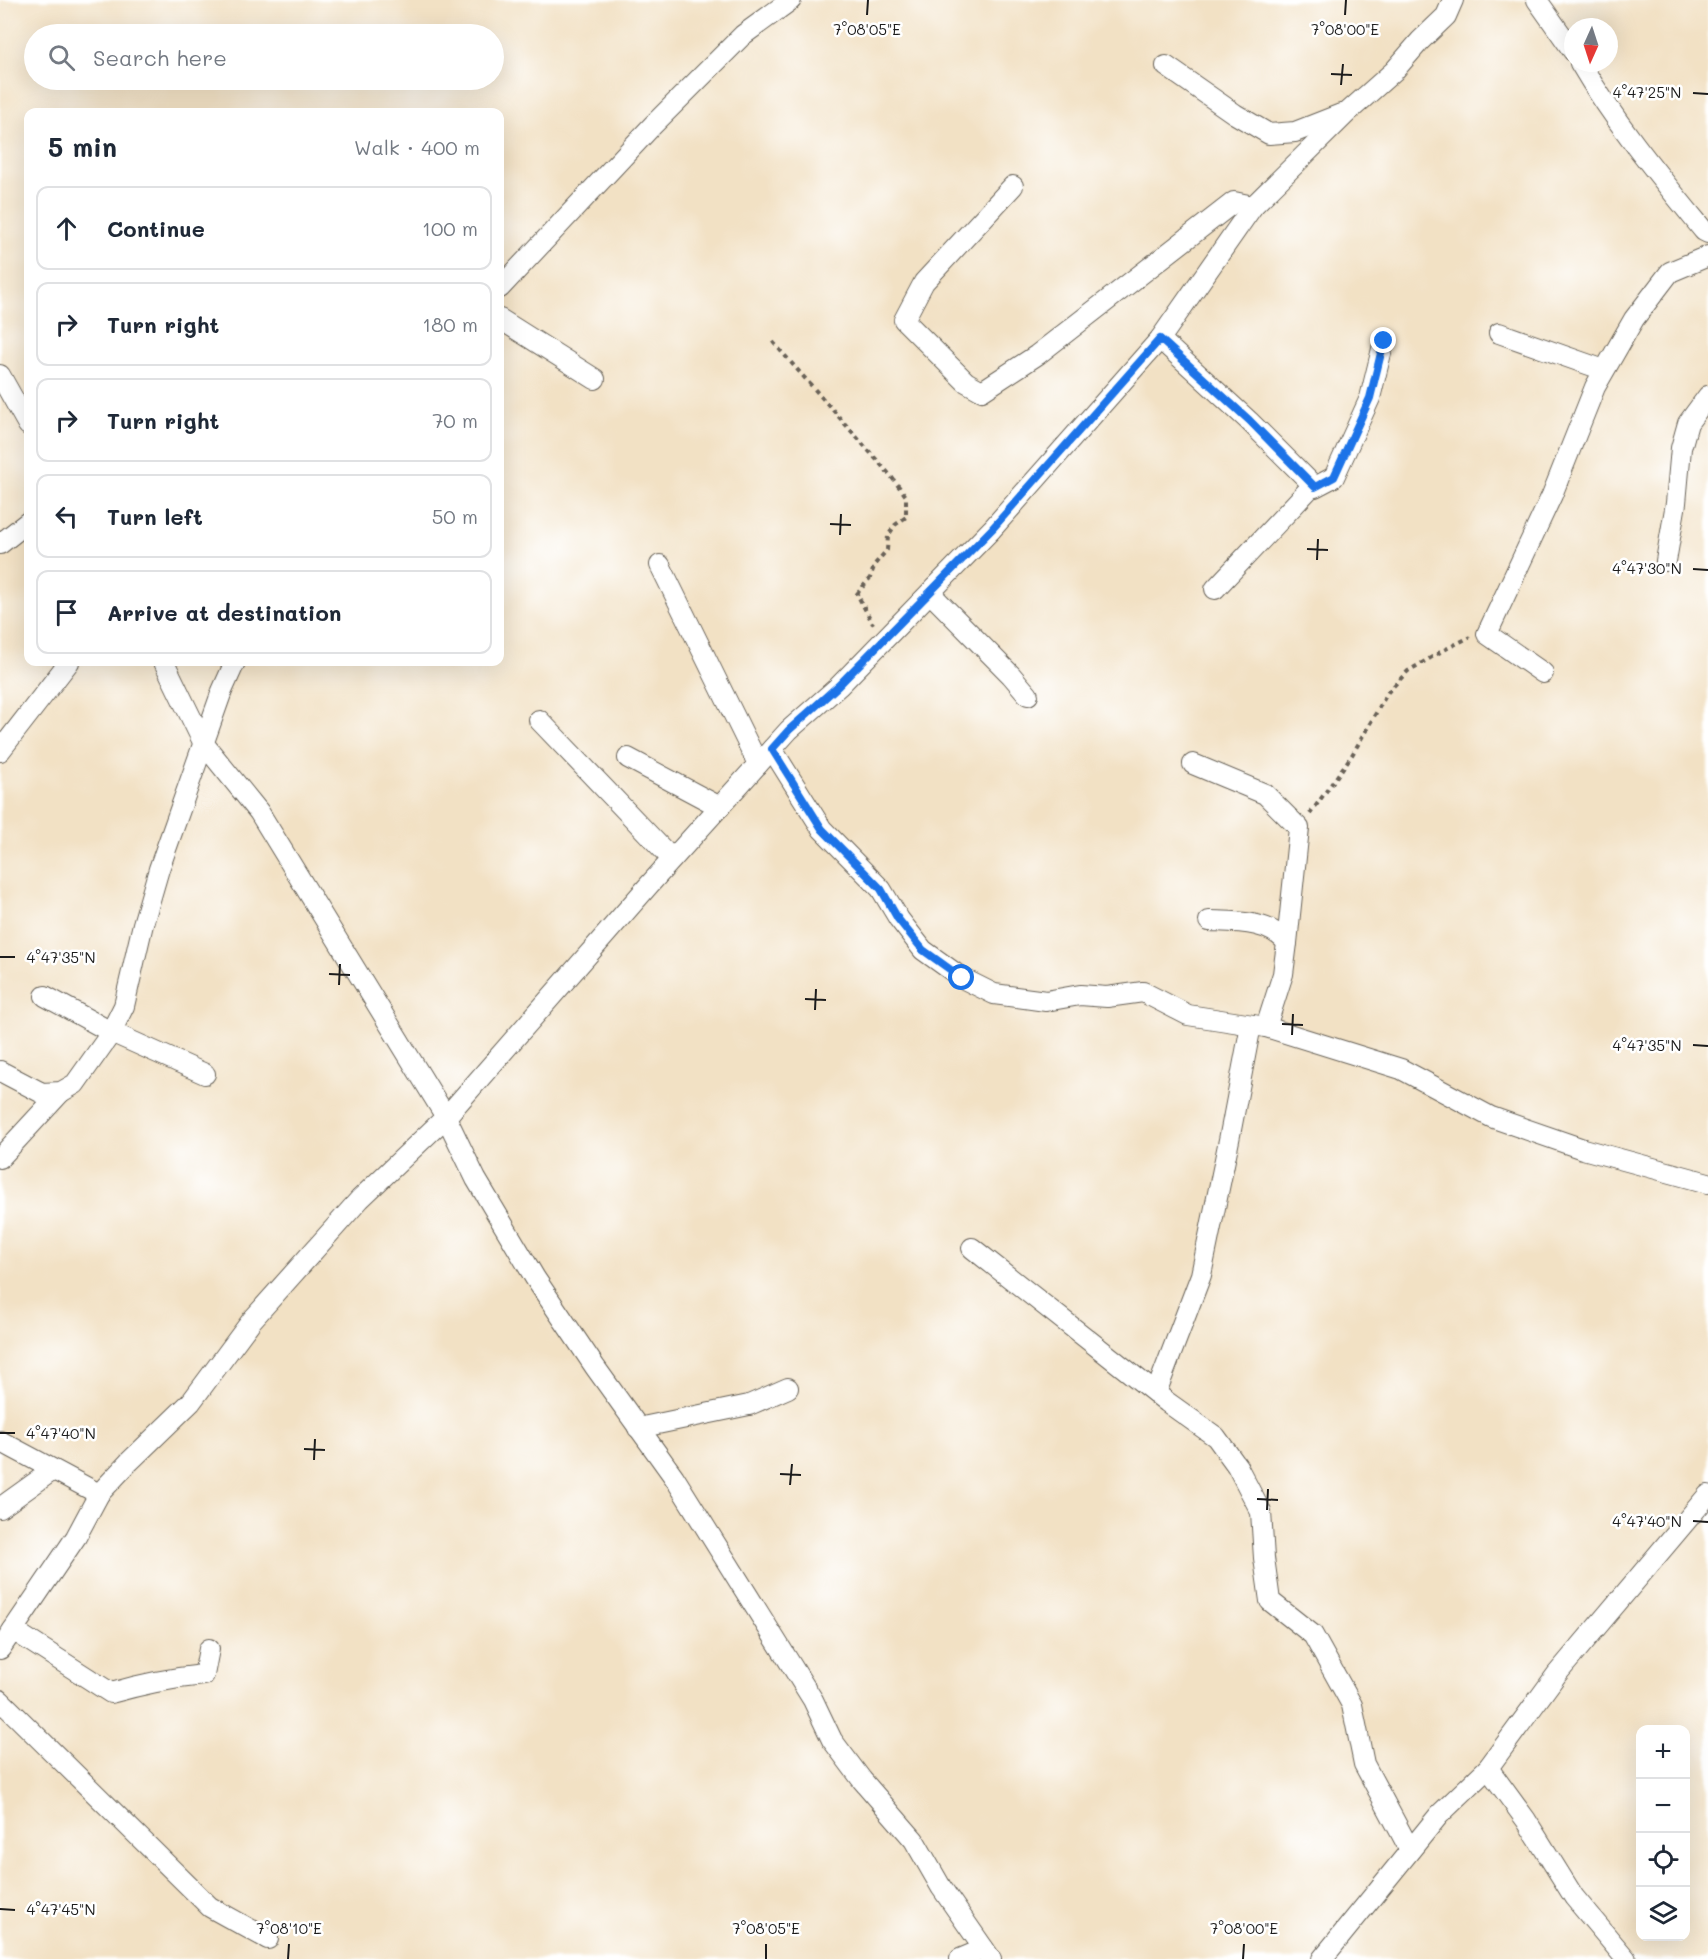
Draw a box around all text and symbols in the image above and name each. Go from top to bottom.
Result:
north arrow [1564,18,1618,72]
text: 7°08'05"E [833,19,901,39]
text: 7°08'00"E [1311,19,1379,39]
search box [24,24,504,90]
icon: search [45,41,78,74]
text: Search here [93,43,227,72]
text: 4°47'25"N [1613,82,1681,102]
text: 5 min [48,130,117,164]
text: Walk · 400 m [354,134,480,160]
icon: ahead [50,212,83,245]
text: Continue [107,214,205,243]
text: 100 m [422,215,478,241]
icon: right [50,308,83,341]
text: Turn right [107,310,219,339]
text: 180 m [422,311,478,337]
route end [1370,327,1396,353]
icon: right [50,404,83,437]
text: Turn right [107,406,219,435]
text: 70 m [432,407,478,433]
icon: left [50,500,83,533]
text: Turn left [107,502,203,531]
text: 50 m [432,503,478,529]
text: 4°47'30"N [1612,558,1682,578]
icon: arrive [50,596,83,629]
text: Arrive at destination [107,598,342,627]
text: 4°47'35"N [27,947,95,967]
route start [948,964,974,990]
text: 4°47'35"N [1613,1035,1681,1055]
text: 4°47'40"N [26,1423,96,1443]
text: 4°47'40"N [1612,1511,1682,1531]
map controls [1636,1725,1690,1941]
button: + [1636,1725,1690,1779]
button: − [1636,1779,1690,1833]
button: locate [1636,1833,1690,1887]
button: layers [1636,1887,1690,1941]
text: 4°47'45"N [27,1899,95,1919]
text: 7°08'10"E [256,1918,322,1938]
text: 7°08'05"E [732,1918,800,1938]
text: 7°08'00"E [1210,1918,1278,1938]

